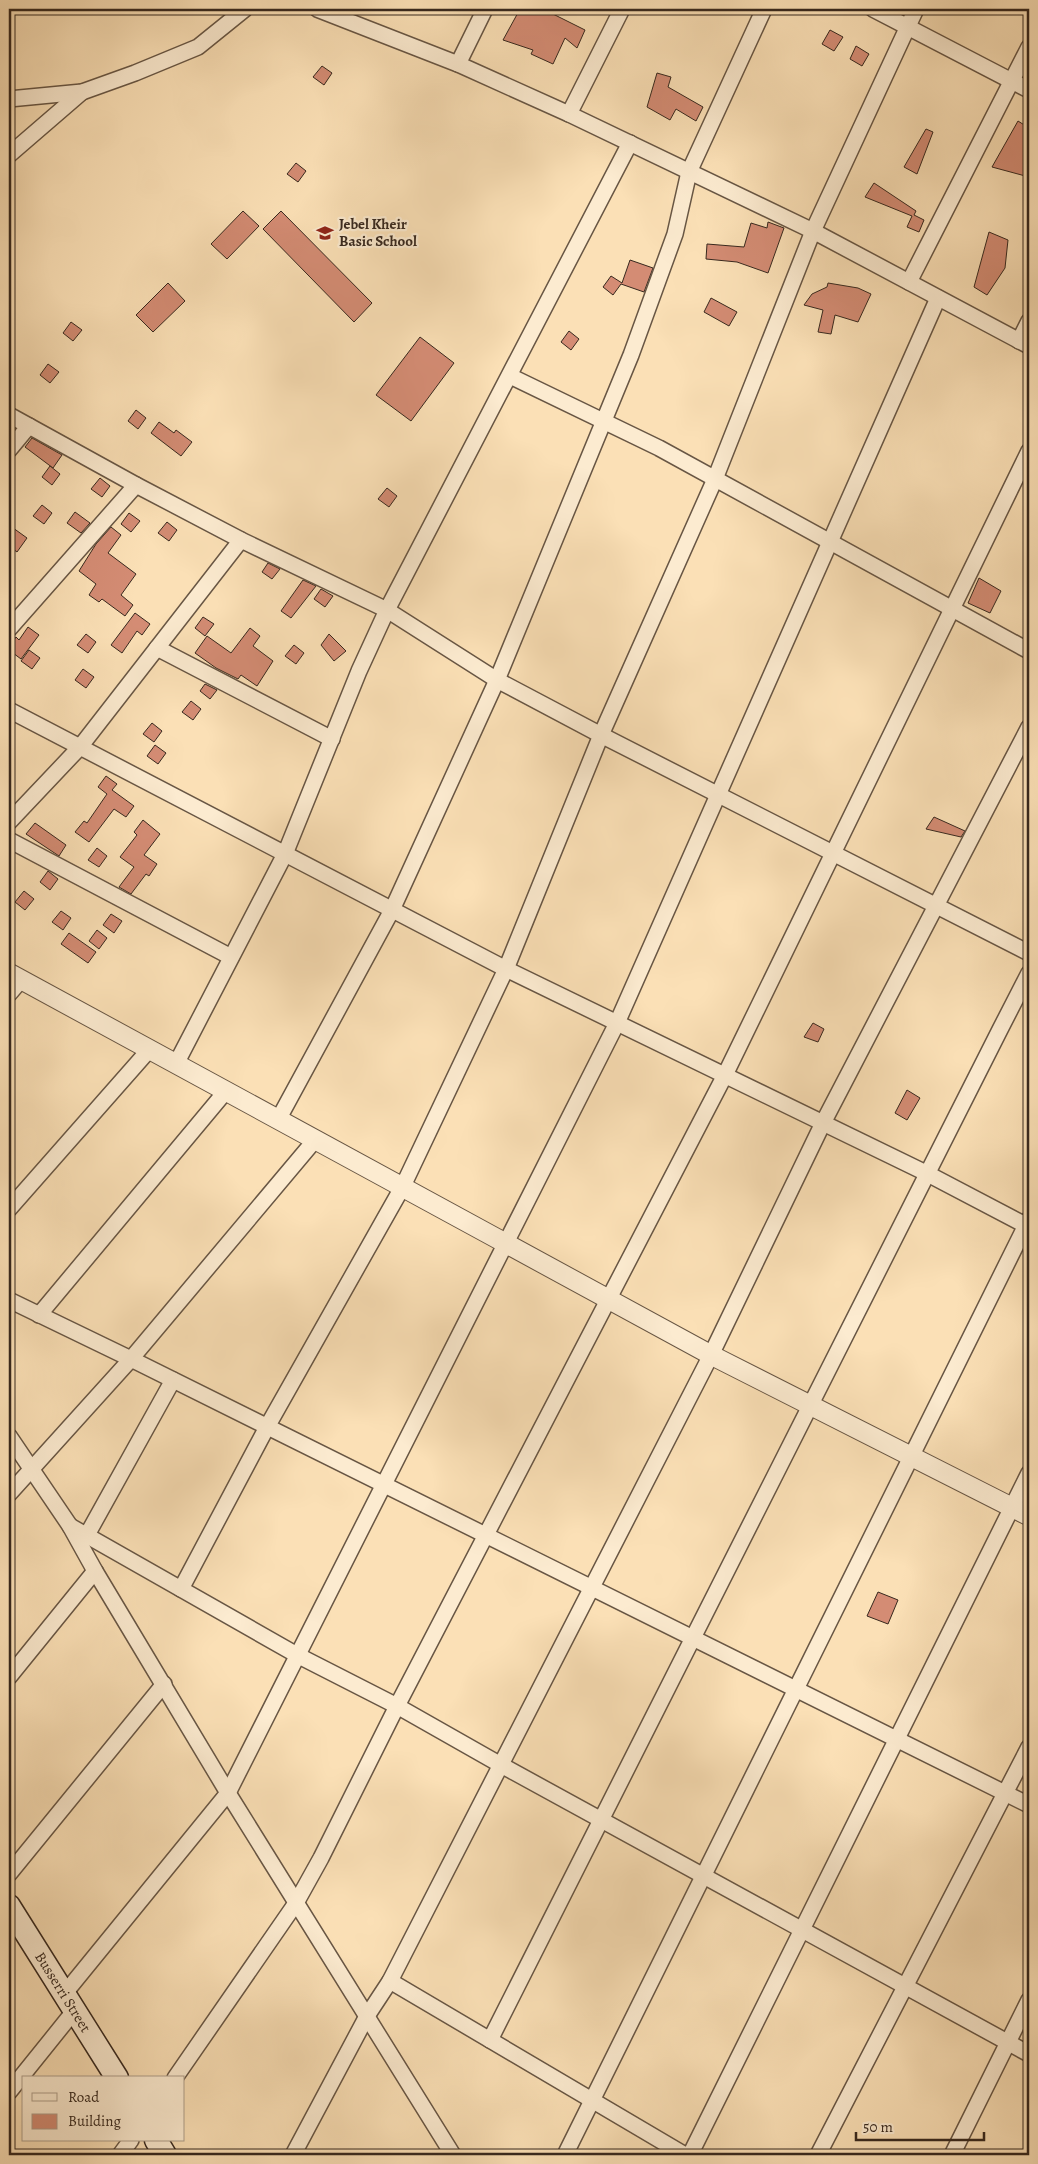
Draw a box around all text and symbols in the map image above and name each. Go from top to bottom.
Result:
place label: Jebel Kheir Basic School [339,214,417,251]
school or university icon: Jebel Kheir Basic School [315,223,335,243]
street label: Busserri Street [30,1948,96,2036]
legend [22,2076,185,2142]
text: Road [68,2087,100,2107]
scale bar [856,2109,983,2141]
text: Building [68,2111,121,2131]
text: 50 m [863,2117,893,2137]

